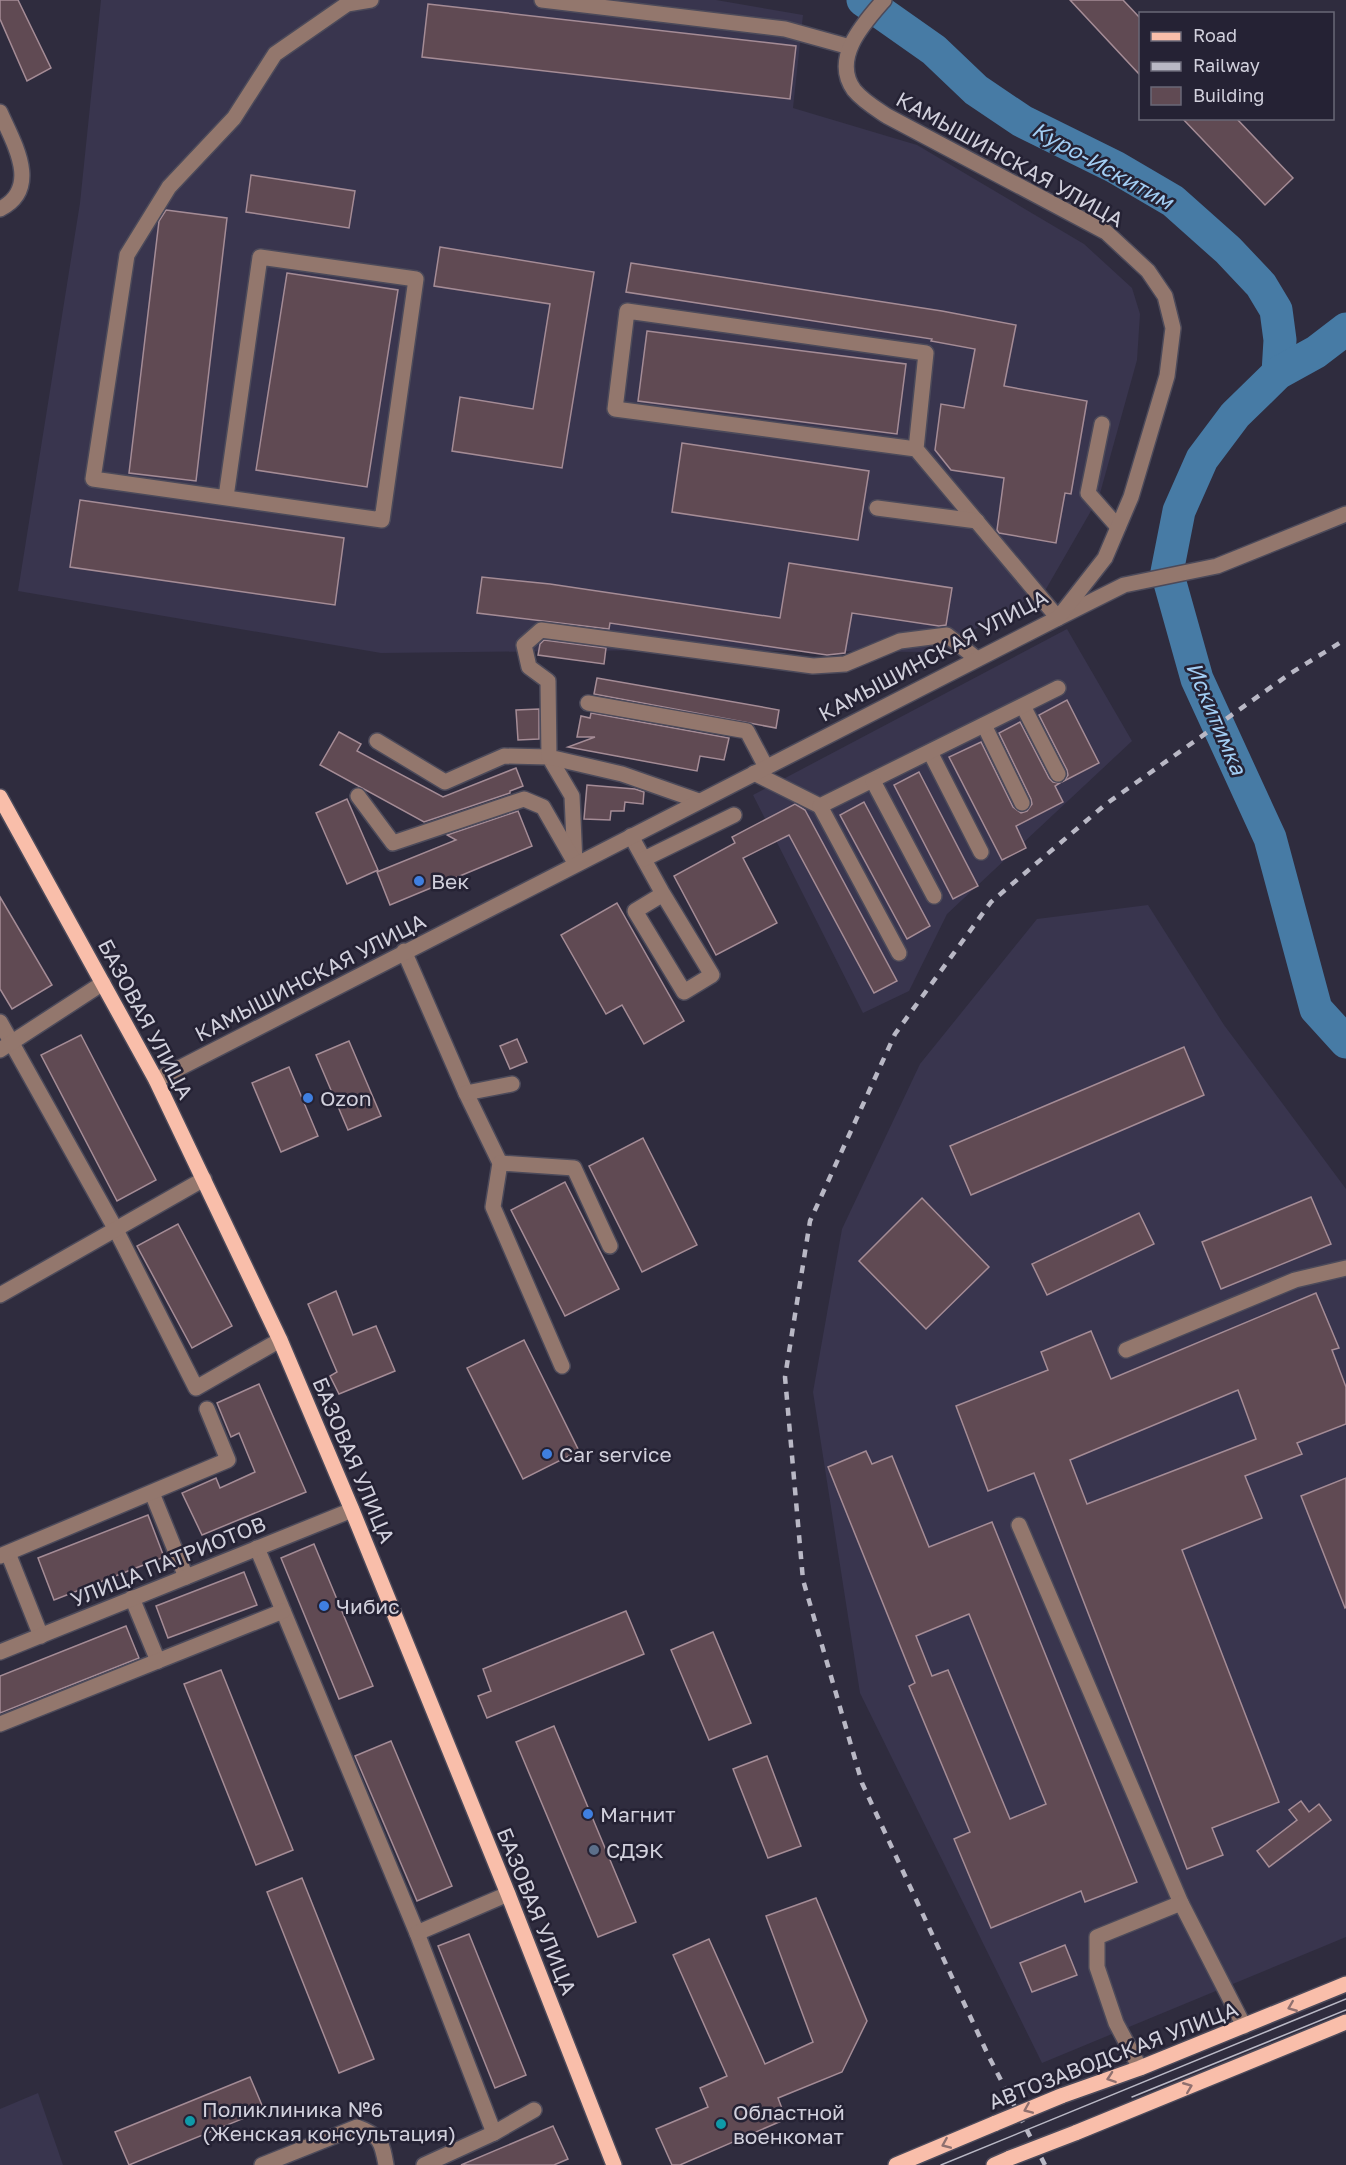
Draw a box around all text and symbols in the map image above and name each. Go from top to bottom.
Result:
legend [1139,12,1334,120]
text: Road [1193,24,1237,46]
text: Railway [1193,54,1260,76]
text: Building [1193,84,1264,106]
street label: КАМЫШИНСКАЯ УЛИЦА [892,86,1128,232]
water label: Куро-Искитим [1028,115,1179,215]
street label: КАМЫШИНСКАЯ УЛИЦА [814,583,1052,727]
water label: Искитимка [1181,658,1253,780]
place label: Век [431,868,469,894]
marker: Век [412,874,426,888]
street label: КАМЫШИНСКАЯ УЛИЦА [190,907,430,1047]
street label: БАЗОВАЯ УЛИЦА [93,934,199,1104]
place label: Ozon [320,1085,372,1111]
marker: Ozon [301,1091,315,1105]
street label: БАЗОВАЯ УЛИЦА [307,1373,401,1547]
place label: Car service [559,1441,672,1467]
marker: Car service [540,1447,554,1461]
street label: УЛИЦА ПАТРИОТОВ [67,1510,269,1612]
place label: Чибис [336,1593,400,1619]
marker: Чибис [317,1599,331,1613]
place label: Магнит [600,1801,676,1827]
marker: Магнит [581,1807,595,1821]
street label: БАЗОВАЯ УЛИЦА [492,1824,582,1998]
place label: СДЭК [606,1837,664,1863]
marker: СДЭК [587,1843,601,1857]
street label: АВТОЗАВОДСКАЯ УЛИЦА [985,1995,1241,2115]
one-way arrow [1287,2000,1298,2012]
one-way arrow [1106,2071,1117,2084]
one-way arrow [1181,2082,1192,2094]
place label: Поликлиника №6 (Женская консультация) [202,2096,456,2146]
place label: Областной военкомат [733,2099,845,2149]
one-way arrow [1023,2102,1034,2114]
marker: Поликлиника №6 (Женская консультация) [183,2114,197,2128]
marker: Областной военкомат [714,2117,728,2131]
one-way arrow [941,2137,952,2149]

